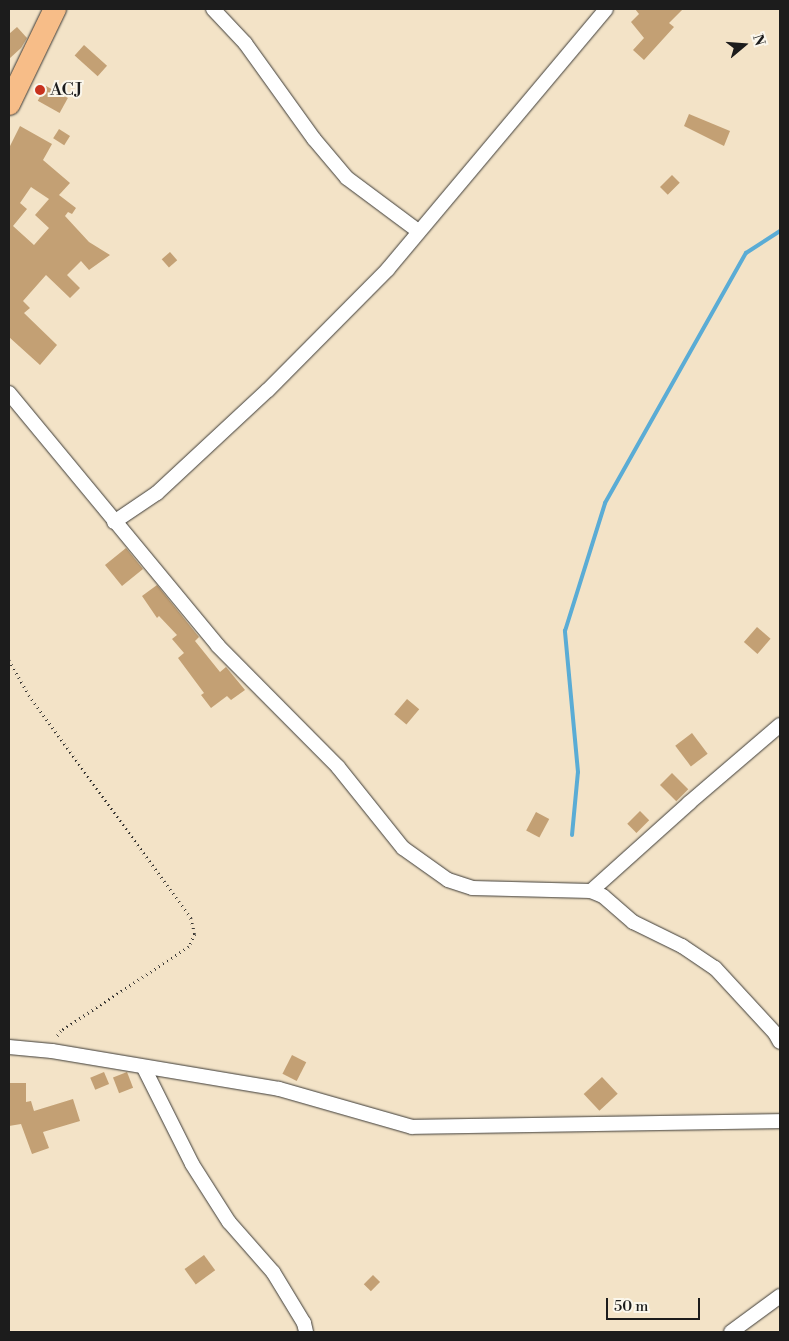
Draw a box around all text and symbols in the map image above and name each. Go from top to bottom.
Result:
north arrow [719,20,769,70]
text: N [748,32,769,48]
place label: ACJ [50,79,83,101]
marker: ACJ [34,84,46,96]
scale bar [609,1288,703,1320]
text: 50 m [614,1297,648,1316]

